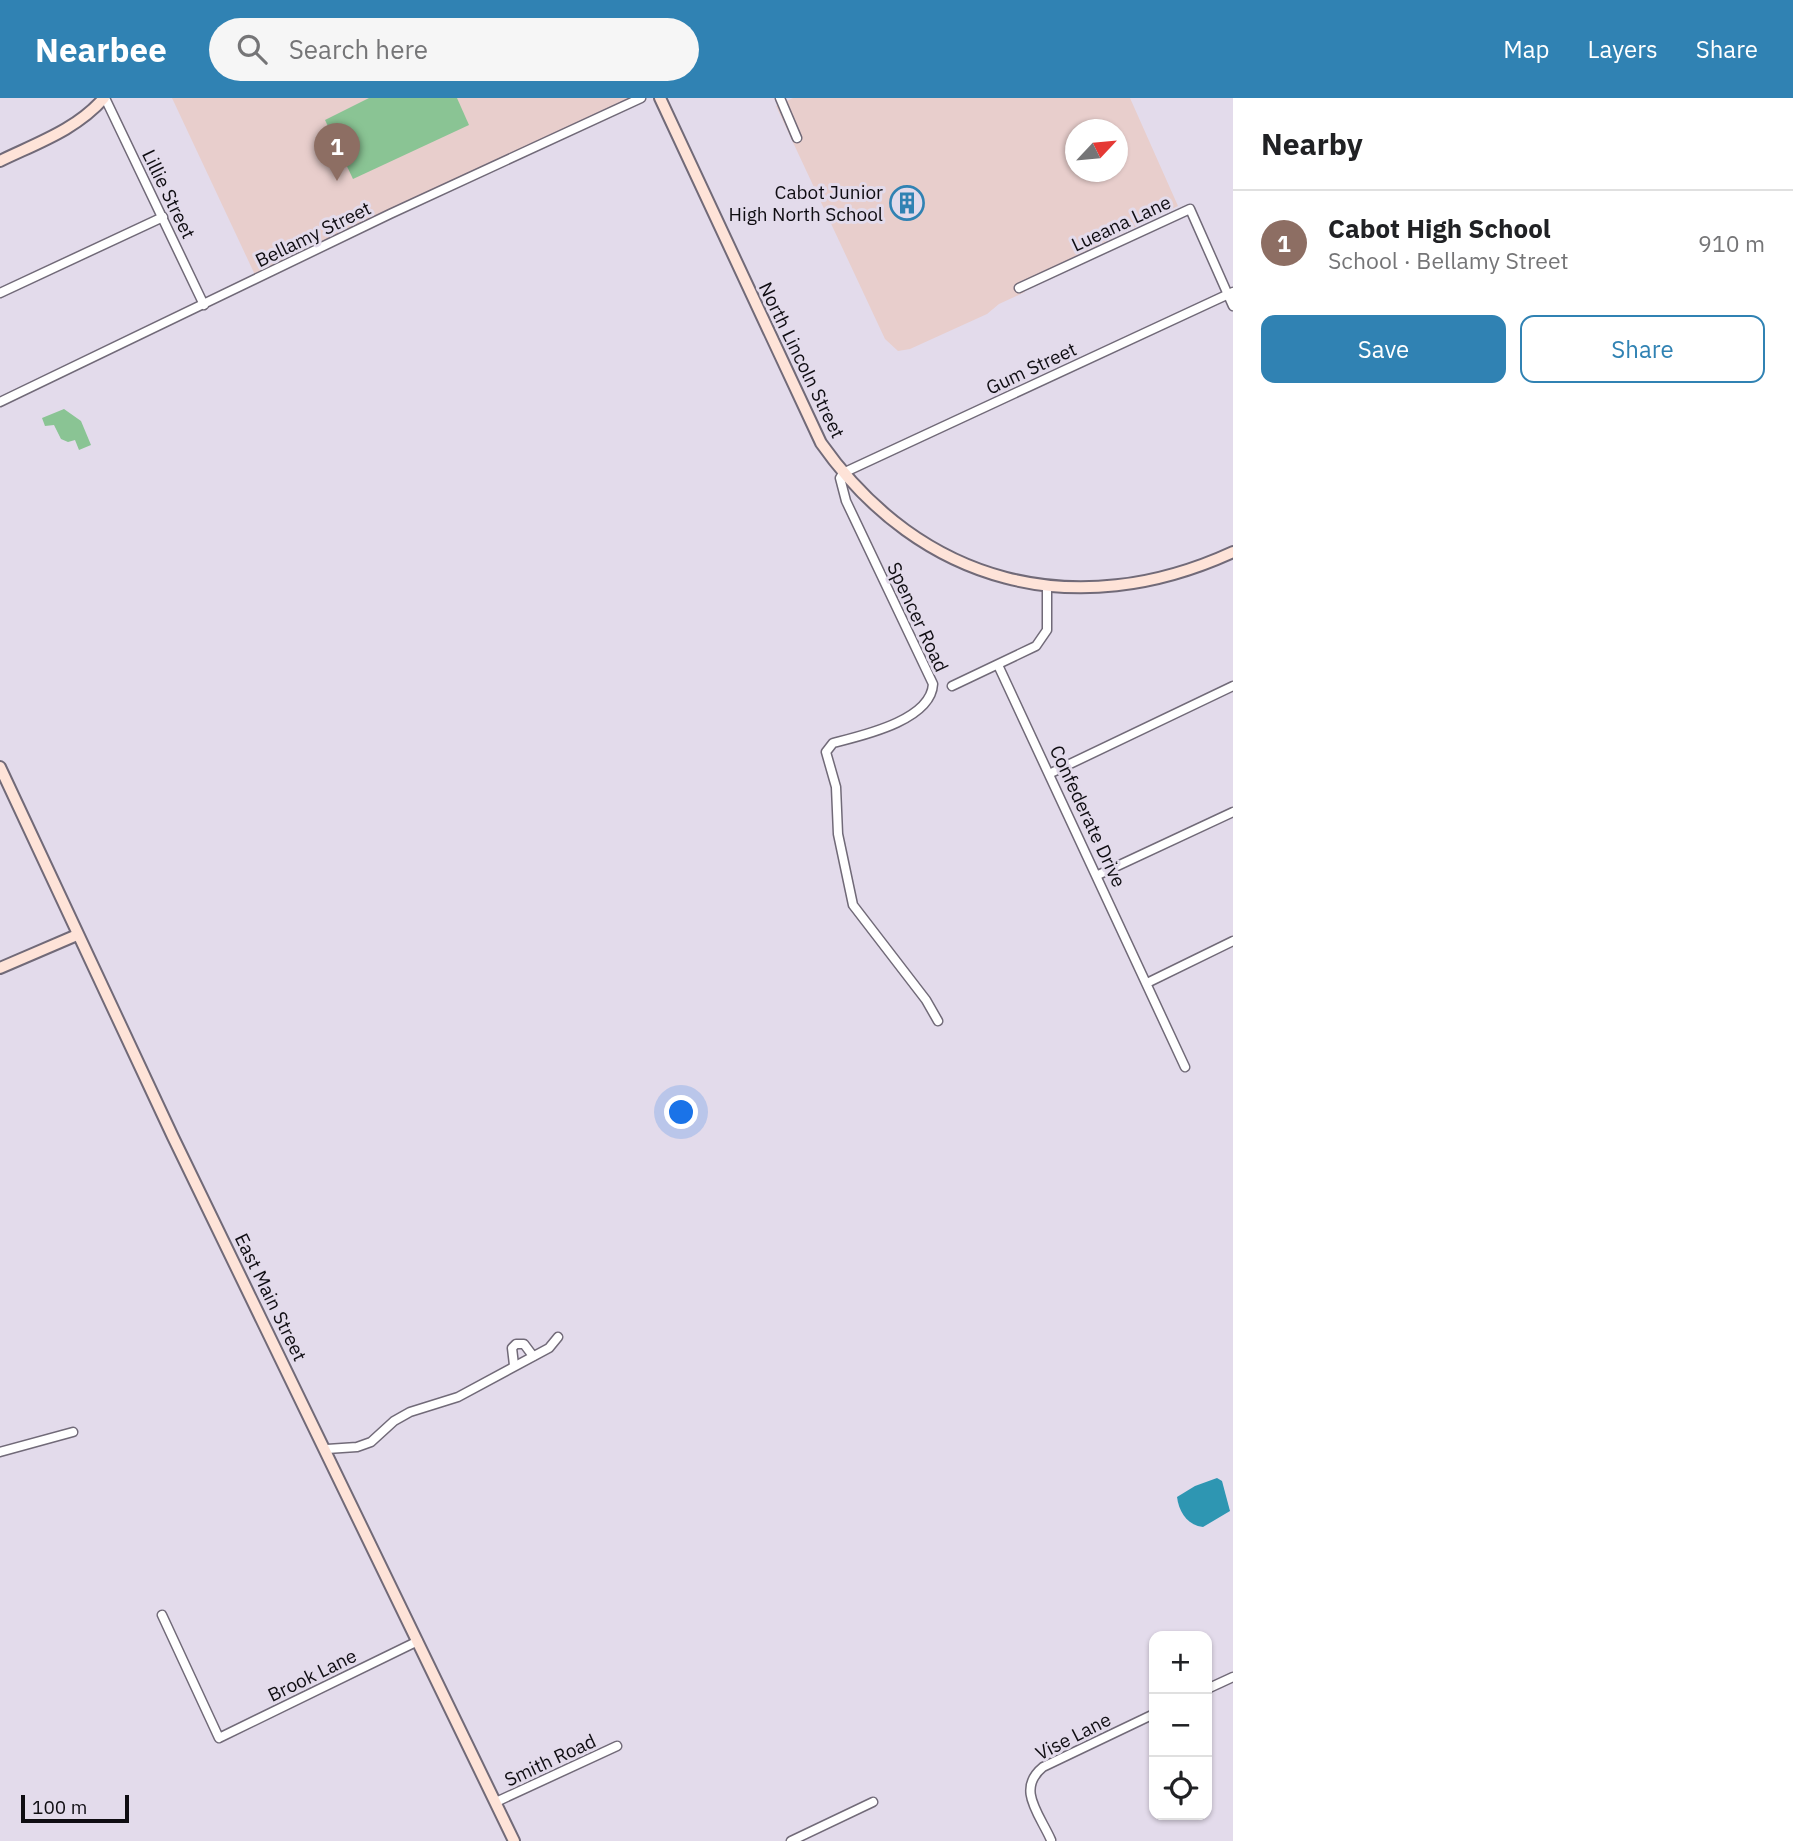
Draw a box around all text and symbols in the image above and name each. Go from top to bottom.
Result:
search box [209,18,699,81]
text: Nearbee [35,28,167,71]
icon: search [233,30,271,68]
text: Search here [289,32,428,66]
text: Map [1503,33,1550,65]
text: Layers [1588,33,1658,65]
text: Share [1696,33,1758,65]
north arrow [1065,119,1128,182]
pin: 1 [314,123,360,181]
text: Nearby [1261,124,1363,163]
street label: Lillie Street [137,145,201,243]
place label: Cabot Junior High North School [729,180,883,226]
building icon: Cabot Junior High North School [888,184,926,222]
street label: Lueana Lane [1067,190,1175,256]
street label: Bellamy Street [251,196,375,272]
text: Cabot High School [1328,211,1551,245]
text: 1 [1277,228,1291,258]
text: 910 m [1698,228,1765,258]
text: School · Bellamy Street [1328,245,1569,275]
street label: North Lincoln Street [754,278,850,442]
button: Save [1261,315,1506,383]
button: Share [1520,315,1765,383]
street label: Gum Street [982,337,1080,399]
street label: Spencer Road [882,558,954,676]
street label: Confederate Drive [1045,741,1131,891]
your location [664,1095,698,1129]
street label: East Main Street [230,1229,312,1365]
map controls [1149,1631,1212,1820]
button: + [1149,1631,1212,1694]
street label: Brook Lane [264,1643,360,1707]
button: − [1149,1694,1212,1757]
street label: Vise Lane [1031,1707,1115,1765]
street label: Smith Road [501,1728,599,1792]
button: locate [1149,1757,1212,1820]
scale bar [21,1792,130,1824]
text: 100 m [32,1795,87,1819]

